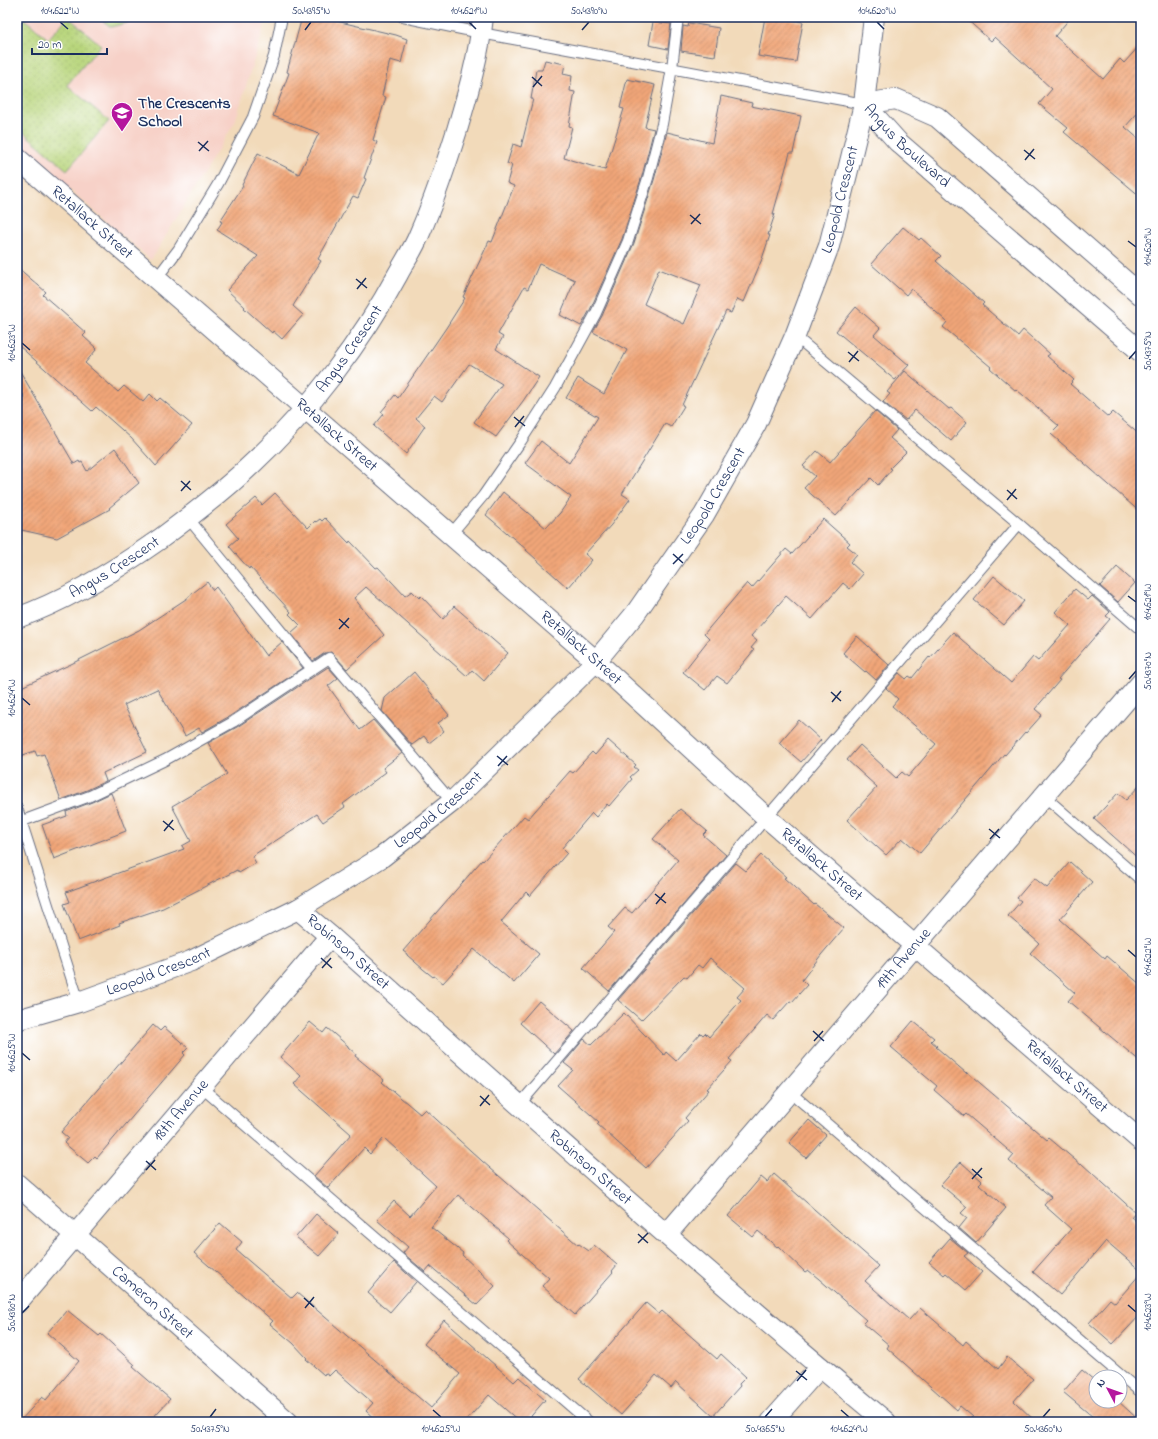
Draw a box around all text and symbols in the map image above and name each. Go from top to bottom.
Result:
text: 104.622°W [41,4,79,19]
text: 50.4395°N [292,4,330,19]
text: 104.621°W [451,4,488,19]
text: 50.4390°N [570,4,608,19]
text: 104.620°W [858,4,896,19]
scale bar [32,30,107,56]
text: 20 m [38,36,61,54]
place label: The Crescents School [138,92,231,134]
street label: Angus Boulevard [857,99,955,194]
school or university icon: The Crescents School [109,100,135,133]
street label: Leopold Crescent [815,143,866,257]
street label: Retallack Street [45,180,139,266]
text: 104.620°W [1141,228,1156,266]
street label: Angus Crescent [311,300,390,398]
text: 104.623°W [5,324,20,362]
text: 50.4375°N [1141,331,1156,371]
street label: Retallack Street [290,393,383,479]
street label: Leopold Crescent [675,442,753,550]
street label: Angus Crescent [65,530,165,605]
text: 104.621°W [1141,583,1156,620]
street label: Retallack Street [534,605,628,691]
text: 50.4370°N [1141,652,1156,690]
text: 104.624°W [5,679,20,717]
street label: Leopold Crescent [389,765,489,855]
street label: Retallack Street [775,822,869,908]
street label: Robinson Street [301,909,395,996]
street label: 19th Avenue [870,922,938,995]
text: 104.622°W [1141,938,1156,976]
street label: Leopold Crescent [103,941,216,1003]
text: 104.625°W [5,1033,20,1073]
street label: Retallack Street [1020,1034,1114,1120]
street label: 18th Avenue [147,1073,215,1147]
street label: Robinson Street [543,1124,638,1212]
street label: Cameron Street [106,1260,199,1346]
text: 104.623°W [1141,1293,1156,1331]
text: 50.4380°N [5,1294,20,1332]
north arrow [1088,1369,1128,1409]
text: N [1093,1375,1110,1391]
text: 50.4375°N [190,1422,230,1437]
text: 104.625°W [421,1422,461,1437]
text: 50.4365°N [745,1422,785,1437]
text: 104.624°W [830,1422,868,1437]
text: 50.4360°N [1024,1422,1062,1437]

